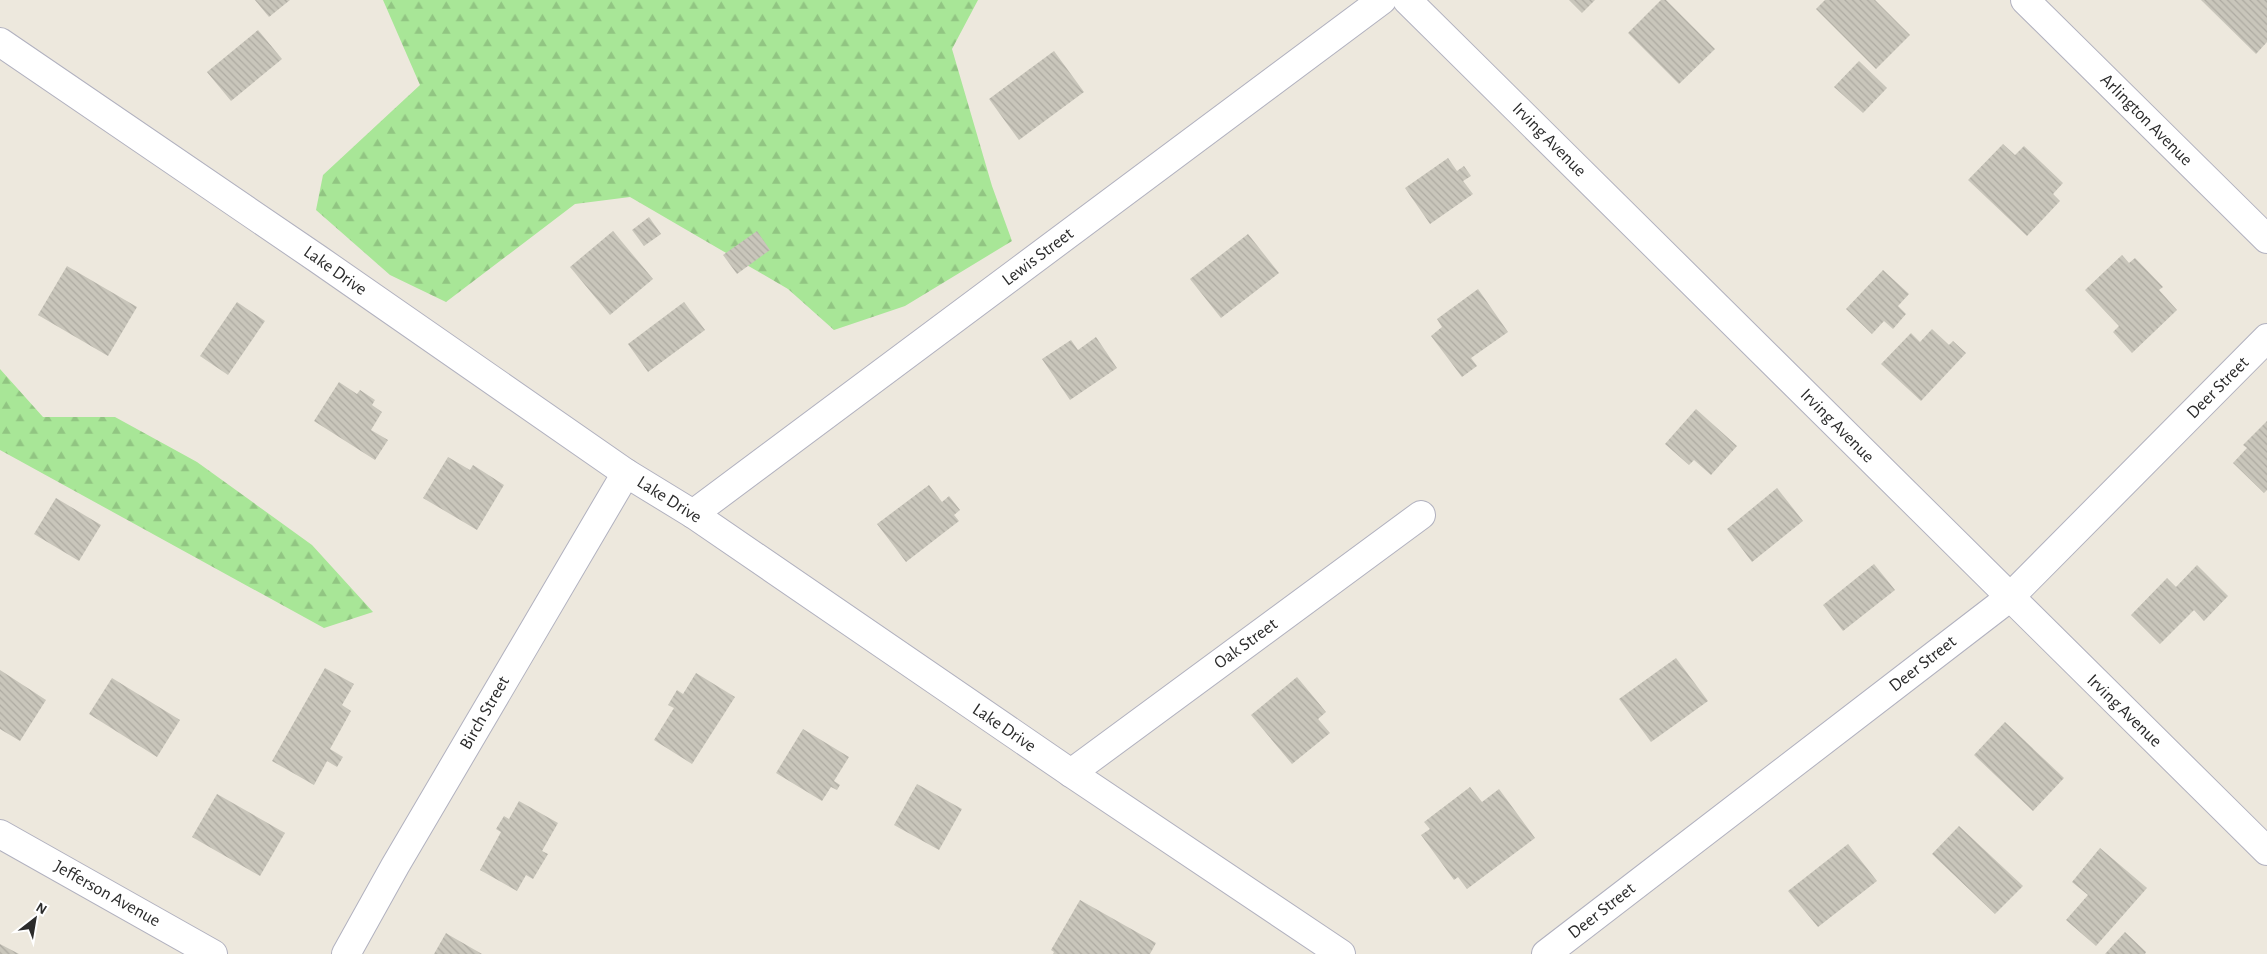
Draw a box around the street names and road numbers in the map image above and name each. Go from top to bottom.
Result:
street label: Arlington Avenue [2097,71,2195,169]
street label: Irving Avenue [1509,100,1589,180]
street label: Lewis Street [999,224,1077,289]
street label: Lake Drive [300,243,370,299]
street label: Deer Street [2184,353,2253,422]
street label: Irving Avenue [1797,386,1877,466]
street label: Lake Drive [634,473,704,527]
street label: Oak Street [1211,615,1281,673]
street label: Deer Street [1886,632,1960,696]
street label: Irving Avenue [2083,671,2165,751]
street label: Birch Street [457,673,513,753]
street label: Lake Drive [969,700,1039,756]
street label: Jefferson Avenue [51,857,163,931]
street label: Deer Street [1565,879,1639,943]

